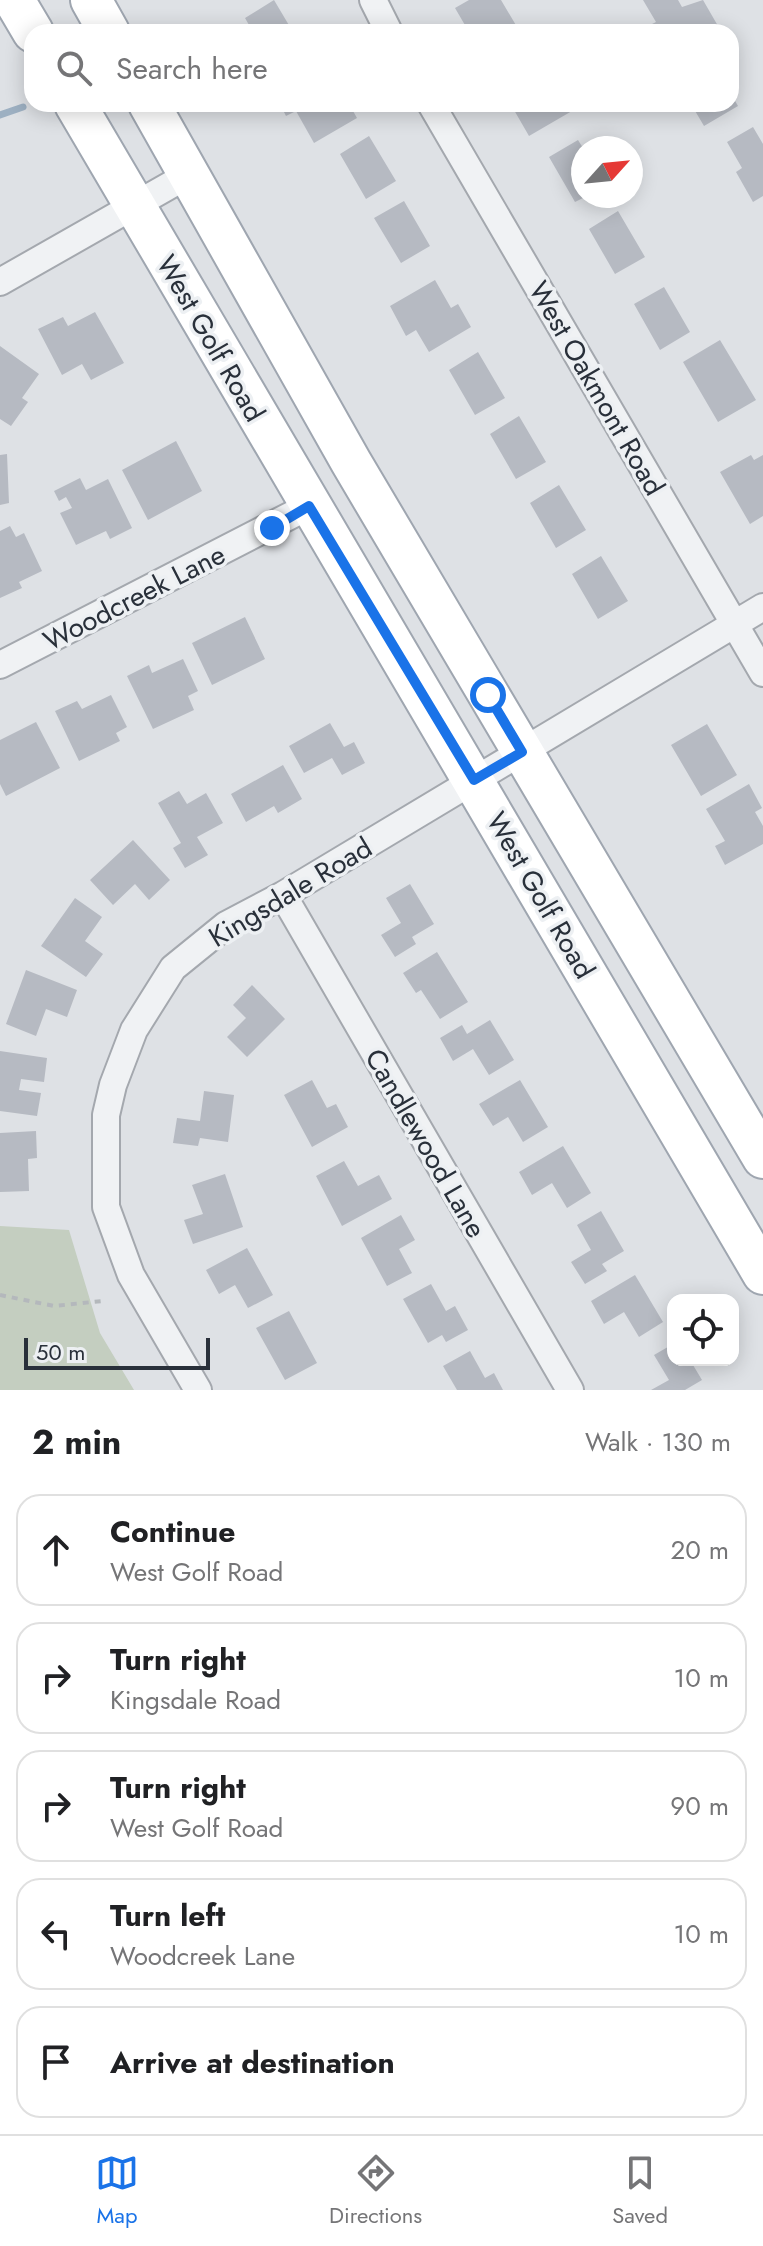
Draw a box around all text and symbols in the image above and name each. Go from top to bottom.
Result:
search box [24,24,739,112]
icon: search [52,46,96,90]
text: Search here [116,47,268,90]
north arrow [571,136,643,208]
street label: West Golf Road [146,247,275,429]
street label: West Oakmont Road [518,273,675,503]
route end [254,510,290,546]
street label: Woodcreek Lane [36,534,232,661]
route start [470,677,506,713]
street label: West Golf Road [476,804,605,986]
street label: Kingsdale Road [201,827,380,957]
street label: Candlewood Lane [355,1041,496,1246]
map controls [667,1294,739,1366]
button: locate [667,1294,739,1366]
scale bar [24,1334,210,1370]
text: 50 m [36,1336,85,1368]
text: 2 min [32,1418,121,1467]
text: Walk · 130 m [585,1423,731,1461]
text: Continue [110,1510,236,1553]
icon: ahead [34,1528,78,1572]
text: 20 m [671,1531,729,1569]
text: West Golf Road [110,1553,283,1591]
text: Turn right [110,1638,246,1681]
icon: right [34,1656,78,1700]
text: 10 m [674,1659,729,1697]
text: Kingsdale Road [110,1681,281,1719]
text: Turn right [110,1766,246,1809]
icon: right [34,1784,78,1828]
text: 90 m [670,1787,729,1825]
text: West Golf Road [110,1809,283,1847]
text: Turn left [110,1894,225,1937]
icon: left [34,1912,78,1956]
text: 10 m [674,1915,729,1953]
text: Woodcreek Lane [110,1937,295,1975]
icon: arrive [34,2040,78,2084]
text: Arrive at destination [110,2041,395,2084]
tab: Map [95,2151,139,2231]
tab: Directions [329,2151,422,2231]
tab: Saved [612,2151,668,2231]

